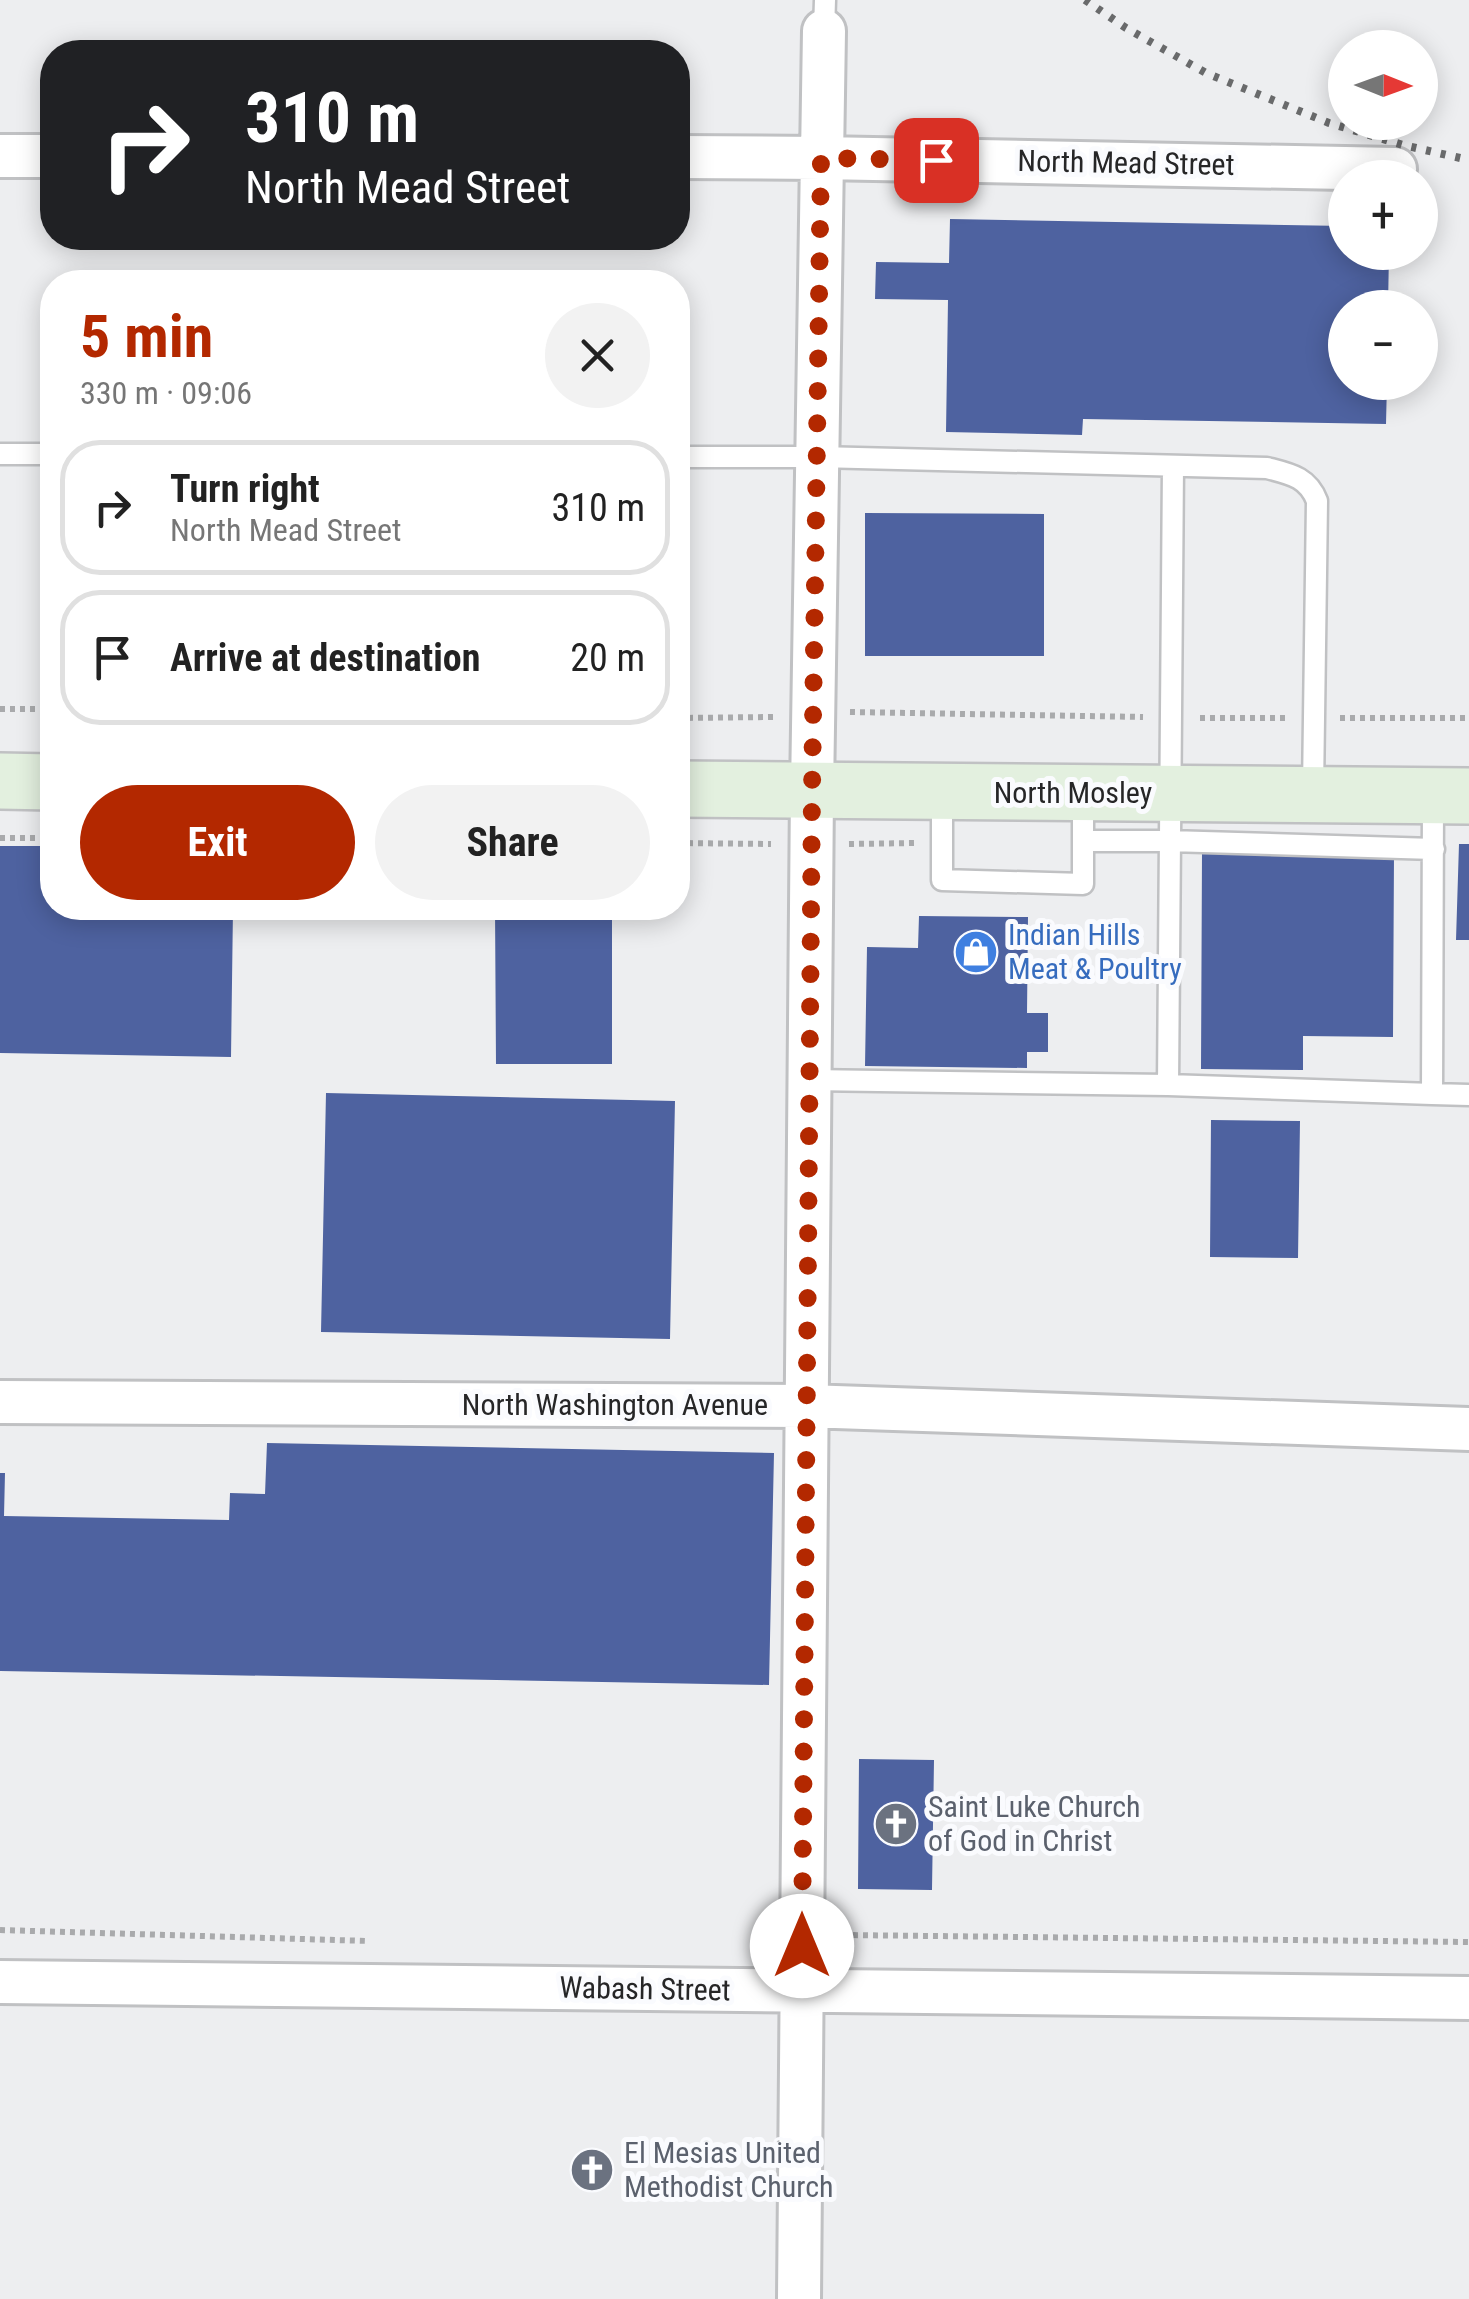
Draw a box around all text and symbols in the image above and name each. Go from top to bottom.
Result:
north arrow [1328,30,1438,140]
map controls [1328,30,1438,400]
text: 310 m [245,77,419,159]
icon: right [80,80,210,210]
pin [894,118,979,203]
icon: arrive [909,133,964,188]
street label: North Mead Street [1017,143,1235,182]
button: + [1328,160,1438,270]
text: North Mead Street [245,161,570,214]
button: − [1328,290,1438,400]
text: 5 min [80,301,213,372]
button: close [545,303,650,408]
text: 330 m · 09:06 [80,374,252,412]
text: Turn right [170,467,320,511]
icon: right [85,480,140,535]
text: 310 m [551,486,645,530]
text: North Mead Street [170,511,401,549]
icon: arrive [85,630,140,685]
text: Arrive at destination [170,636,480,680]
text: 20 m [570,636,645,680]
street label: North Mosley [994,775,1152,810]
button: Exit [80,785,355,900]
button: Share [375,785,650,900]
place label: Indian Hills Meat & Poultry [1008,917,1182,986]
shop icon: Indian Hills Meat & Poultry [953,929,999,975]
street label: North Washington Avenue [462,1387,768,1422]
place label: Saint Luke Church of God in Christ [928,1789,1141,1858]
church icon: Saint Luke Church of God in Christ [873,1801,919,1847]
position arrow [750,1894,854,1998]
street label: Wabash Street [559,1970,731,2007]
place label: El Mesias United Methodist Church [624,2135,834,2204]
church icon: El Mesias United Methodist Church [569,2147,615,2193]

